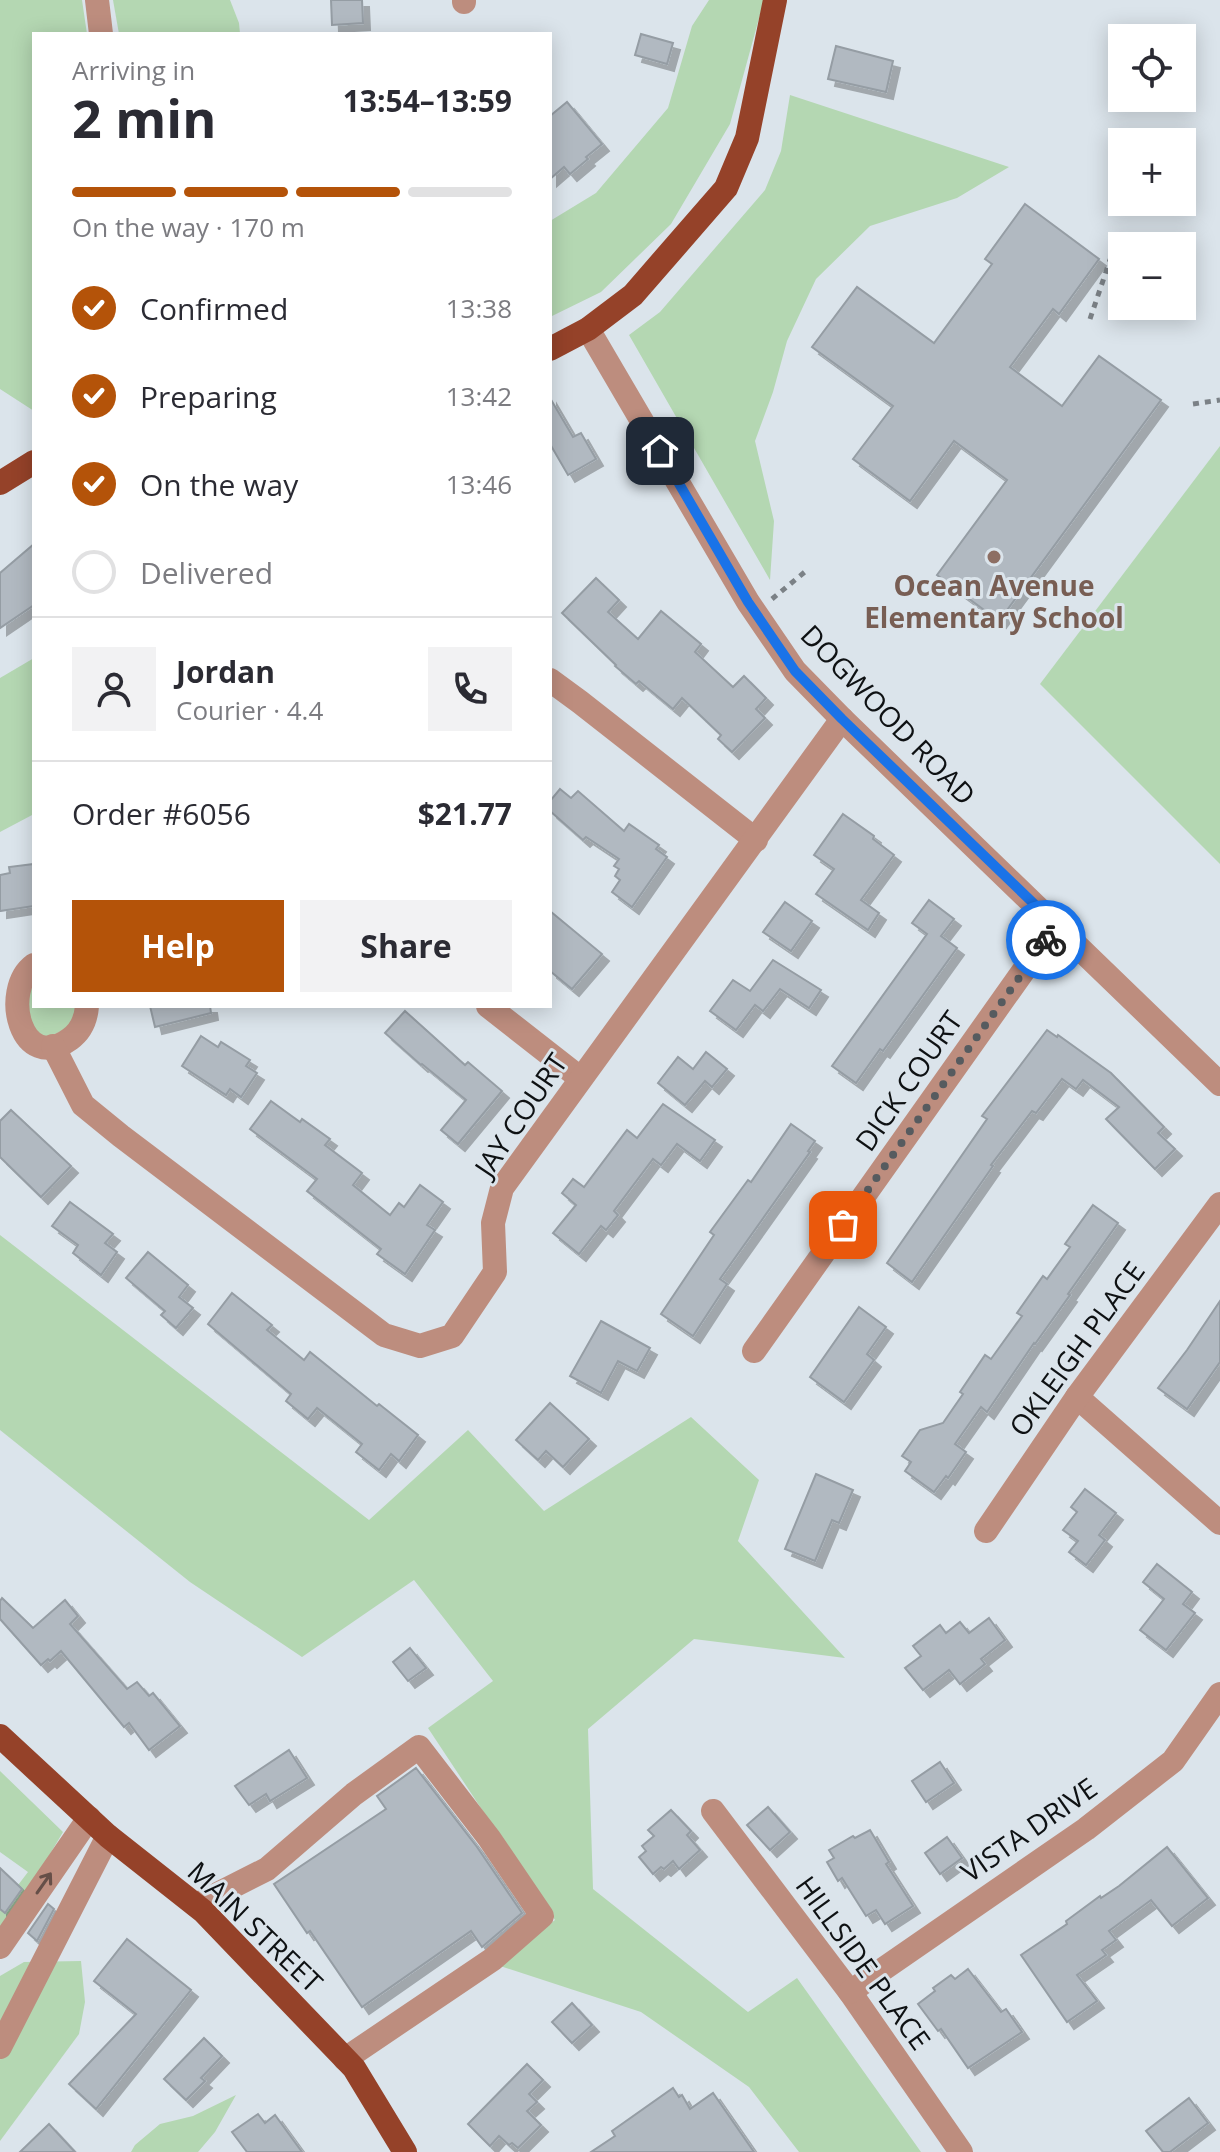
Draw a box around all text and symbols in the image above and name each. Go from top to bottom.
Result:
map controls [1108,24,1196,320]
button: locate [1108,24,1196,112]
text: Arriving in [72,52,195,88]
text: 13:54–13:59 [343,80,512,121]
text: 2 min [72,82,216,153]
button: + [1108,128,1196,216]
text: On the way · 170 m [72,209,305,245]
button: − [1108,232,1196,320]
icon: check [72,286,116,330]
text: Confirmed [140,288,288,329]
text: 13:38 [446,290,512,326]
icon: check [72,374,116,418]
text: Preparing [140,376,277,417]
text: 13:42 [446,378,512,414]
pin [626,417,694,485]
icon: home [638,429,682,473]
icon: check [72,462,116,506]
text: On the way [140,464,298,505]
text: 13:46 [446,466,512,502]
marker: Ocean Avenue Elementary School [985,548,1003,566]
text: Delivered [140,552,273,593]
place label: Ocean Avenue Elementary School [864,566,1124,636]
street label: DOGWOOD ROAD [793,616,985,813]
button: person [72,647,156,731]
button: phone [428,647,512,731]
text: Jordan [176,651,275,692]
text: Courier · 4.4 [176,692,323,728]
text: Order #6056 [72,793,251,834]
text: $21.77 [418,793,512,834]
button: Help [72,900,284,992]
button: Share [300,900,512,992]
courier [1006,900,1086,980]
icon: bike [1024,918,1068,962]
street label: DICK COURT [846,1002,971,1158]
street label: JAY COURT [463,1045,576,1186]
pin [809,1191,877,1259]
icon: bag [821,1203,865,1247]
street label: OKLEIGH PLACE [1000,1253,1153,1444]
street label: VISTA DRIVE [953,1768,1104,1890]
street label: MAIN STREET [180,1852,332,2001]
street label: HILLSIDE PLACE [788,1868,940,2057]
one-way arrow [36,1872,52,1894]

